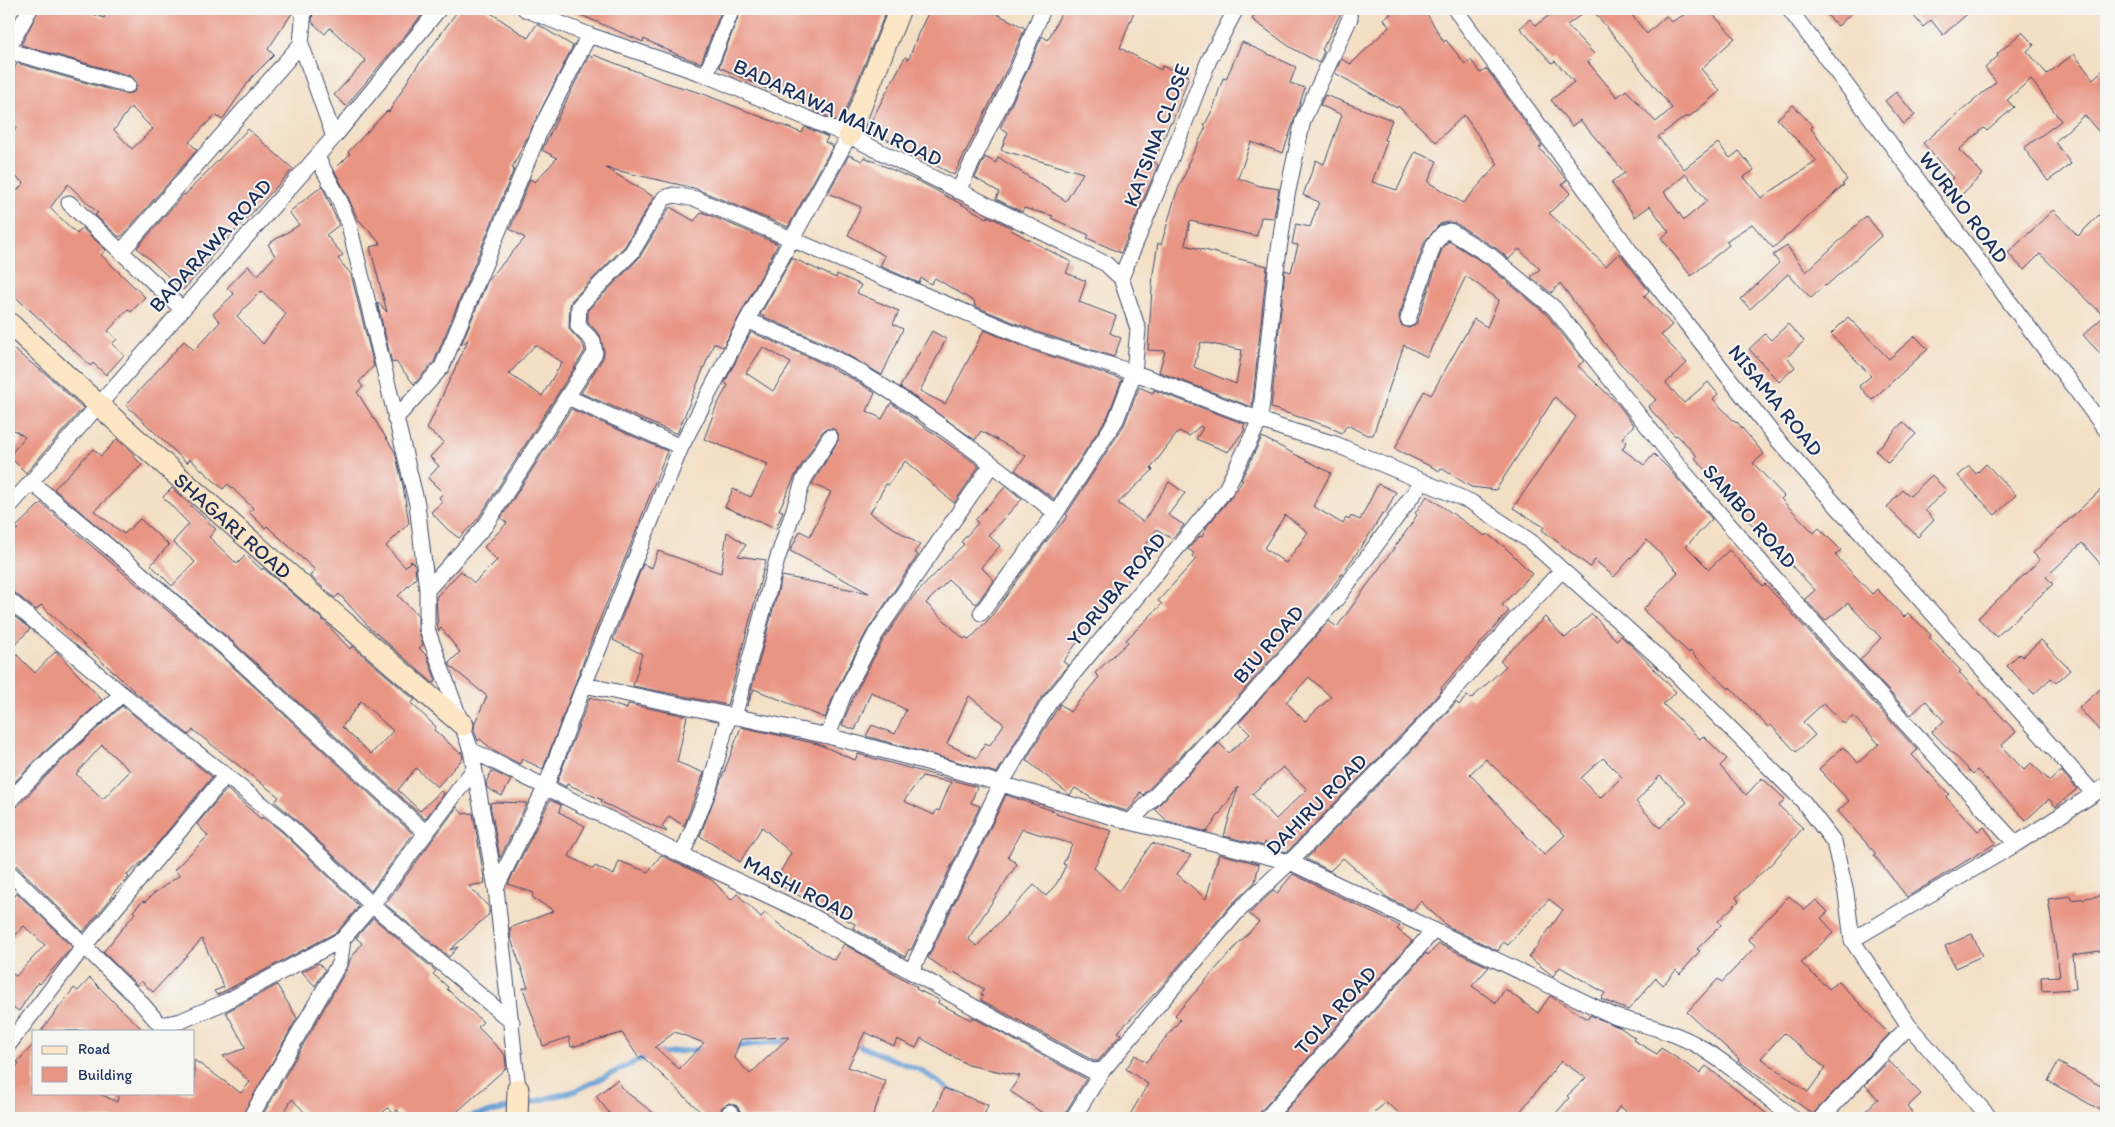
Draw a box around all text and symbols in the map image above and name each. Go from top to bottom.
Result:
street label: BADARAWA MAIN ROAD [730,53,946,171]
street label: KATSINA CLOSE [1117,60,1195,210]
street label: WURNO ROAD [1914,146,2014,268]
street label: BADARAWA ROAD [143,173,277,317]
street label: NISAMA ROAD [1723,339,1829,461]
street label: SAMBO ROAD [1698,459,1802,573]
street label: SHAGARI ROAD [169,467,297,584]
street label: YORUBA ROAD [1061,527,1171,651]
street label: BIU ROAD [1227,600,1309,688]
street label: DAHIRU ROAD [1260,748,1372,860]
street label: MASHI ROAD [739,849,859,927]
street label: TOLA ROAD [1289,960,1381,1060]
legend [32,1030,195,1094]
text: Road [78,1040,111,1058]
text: Building [78,1066,132,1084]

